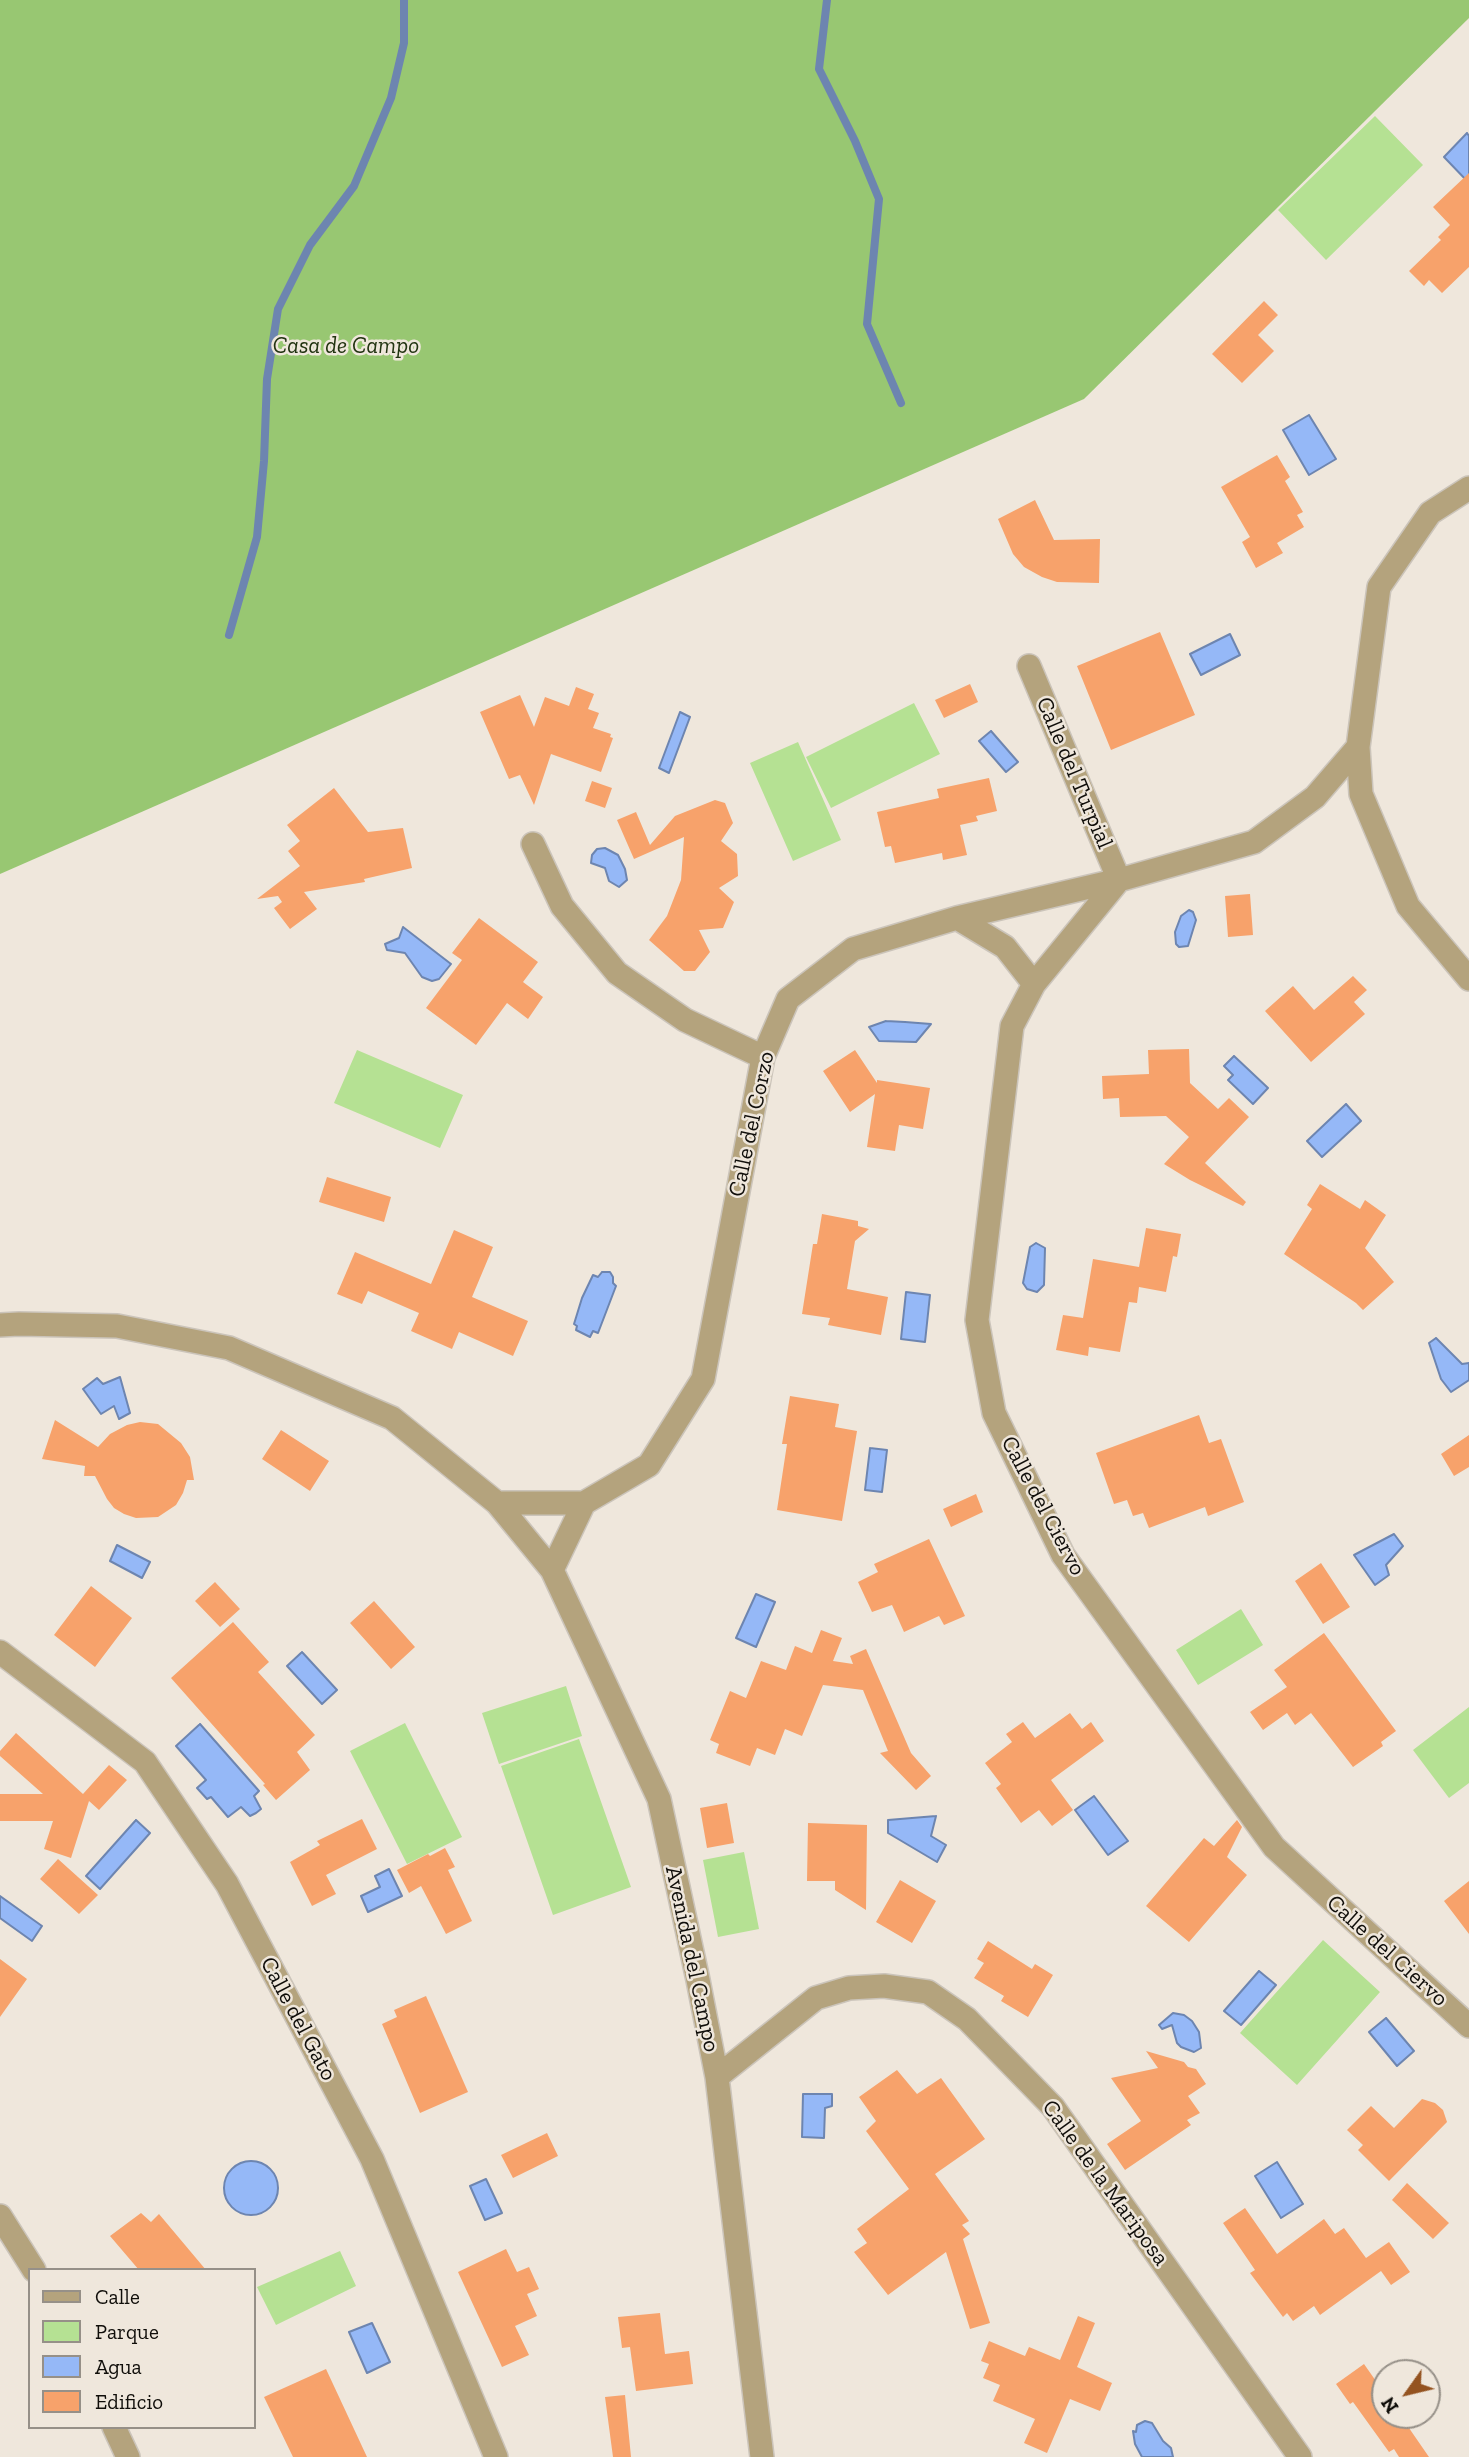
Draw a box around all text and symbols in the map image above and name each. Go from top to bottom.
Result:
park label: Casa de Campo [273,332,419,360]
street label: Calle del Turpial [1030,693,1118,853]
street label: Calle del Corzo [723,1049,781,1199]
street label: Calle del Ciervo [995,1432,1091,1580]
street label: Avenida del Campo [659,1863,725,2055]
street label: Calle del Ciervo [1321,1889,1453,2013]
street label: Calle del Gato [254,1952,342,2086]
street label: Calle de la Mariposa [1036,2095,1174,2271]
legend [28,2268,256,2429]
text: Calle [95,2284,140,2309]
text: Parque [95,2319,159,2344]
text: Agua [95,2354,142,2379]
north arrow [1371,2359,1441,2429]
text: Edificio [95,2389,163,2414]
text: N [1376,2392,1403,2417]

